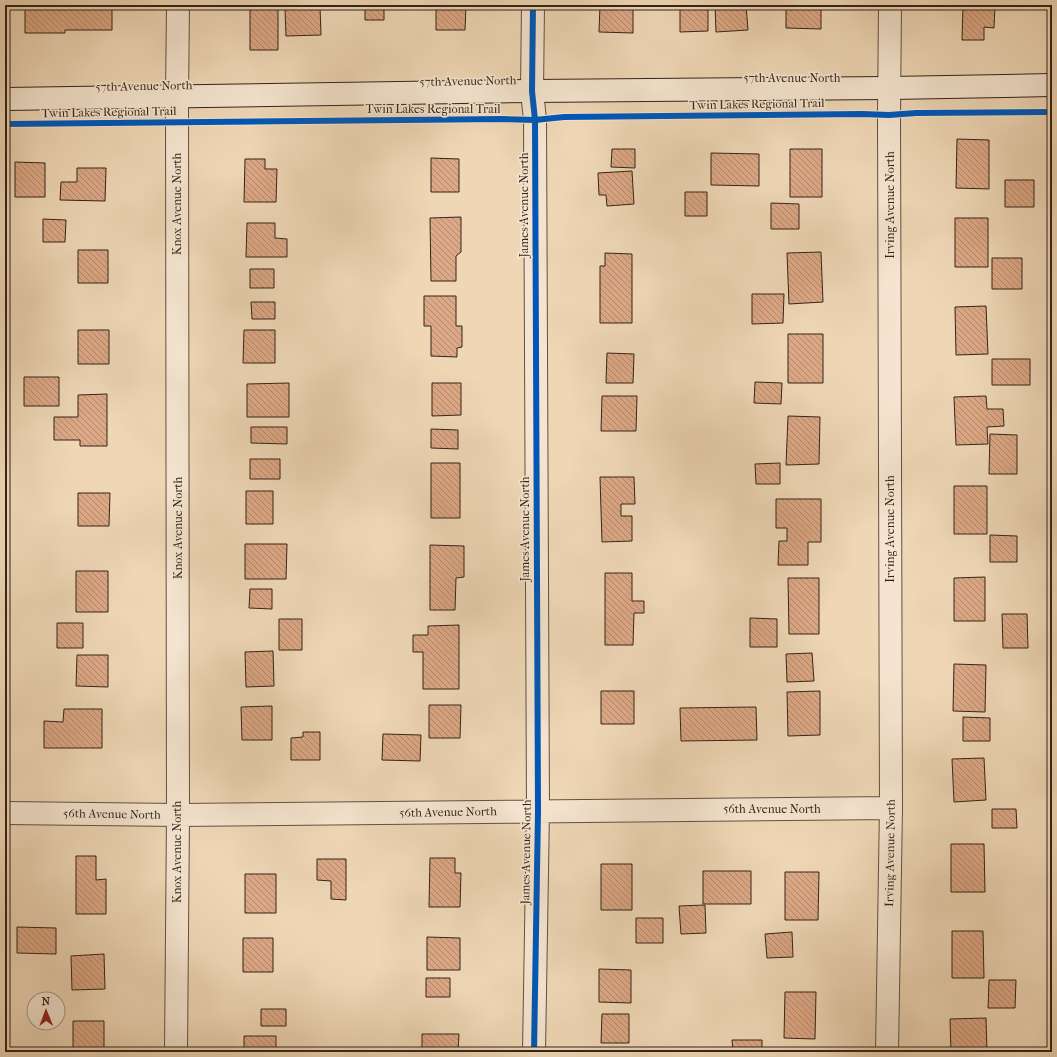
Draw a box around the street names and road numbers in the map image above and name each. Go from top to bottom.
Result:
street label: 57th Avenue North [744,71,841,85]
street label: 57th Avenue North [419,73,517,89]
street label: 57th Avenue North [95,78,193,94]
street label: Twin Lakes Regional Trail [689,96,825,112]
street label: Twin Lakes Regional Trail [365,102,501,116]
street label: Twin Lakes Regional Trail [41,104,177,120]
street label: Irving Avenue North [883,151,897,259]
street label: Knox Avenue North [170,152,184,255]
street label: James Avenue North [517,152,531,259]
street label: Irving Avenue North [883,475,897,583]
street label: Knox Avenue North [171,476,185,579]
street label: James Avenue North [518,476,532,583]
street label: James Avenue North [518,799,534,906]
street label: Irving Avenue North [882,799,898,907]
street label: Knox Avenue North [170,800,184,903]
street label: 56th Avenue North [723,802,821,816]
street label: 56th Avenue North [399,804,497,820]
street label: 56th Avenue North [63,806,161,822]

